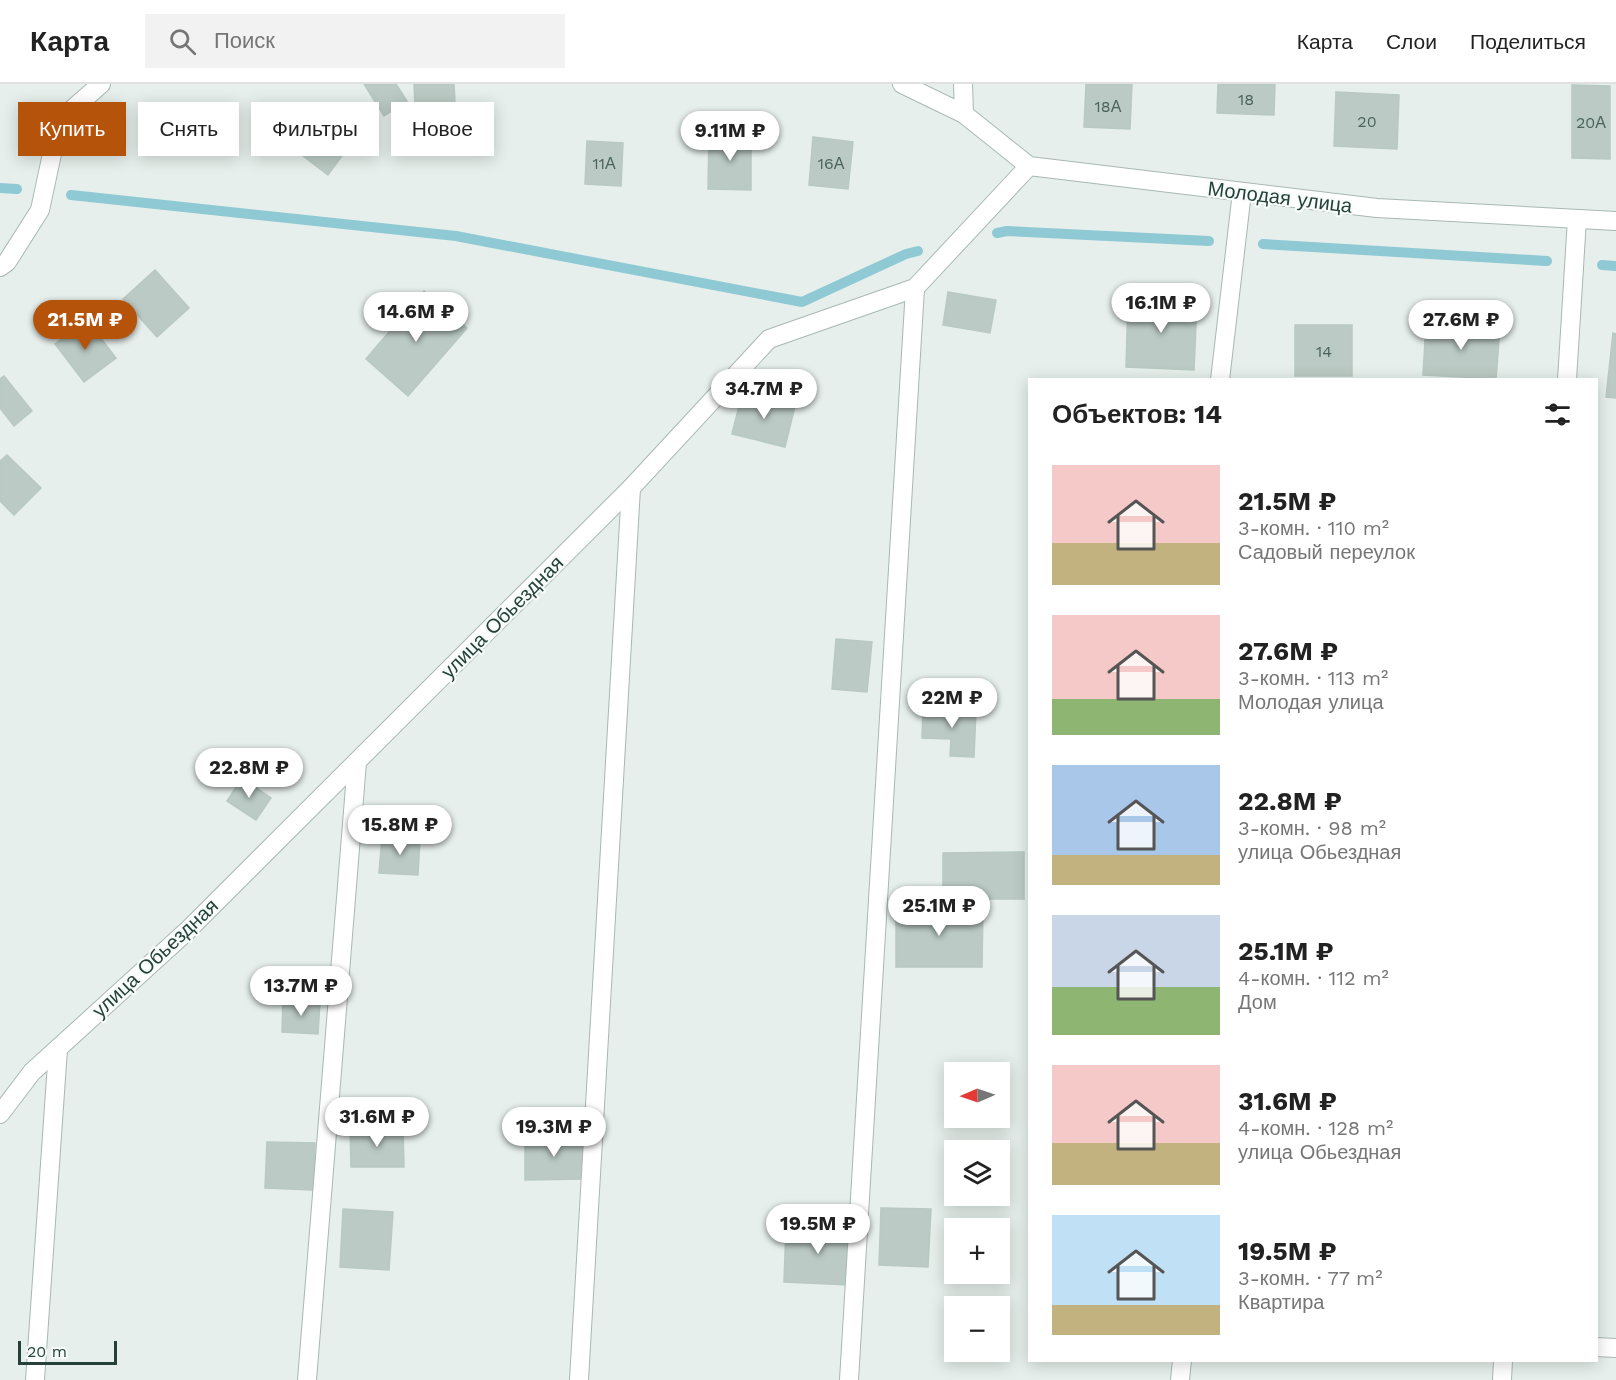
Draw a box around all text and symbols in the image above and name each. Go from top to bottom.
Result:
search box [145,14,565,68]
text: Карта [30,25,109,58]
icon: search [166,25,199,58]
text: Поиск [214,28,275,53]
text: Карта [1297,29,1353,54]
text: Слои [1386,29,1437,54]
text: Поделиться [1470,29,1586,54]
house number: 18 [1238,90,1254,109]
house number: 18А [1095,97,1122,116]
chip: Купить [18,102,126,156]
chip: Снять [138,102,239,156]
chip: Фильтры [251,102,379,156]
chip: Новое [391,102,494,156]
pin: 9.11M ₽ [675,111,785,162]
house number: 20 [1357,112,1377,131]
house number: 20А [1576,113,1606,132]
text: 9.11M ₽ [695,118,765,142]
house number: 11А [592,154,616,173]
house number: 16А [818,154,845,173]
street label: Молодая улица [1206,176,1355,218]
pin: 16.1M ₽ [1106,283,1216,334]
text: 16.1M ₽ [1125,290,1197,314]
pin: 14.6M ₽ [361,292,471,343]
text: 14.6M ₽ [377,299,455,323]
pin: 21.5M ₽ [30,300,140,351]
pin: 27.6M ₽ [1406,300,1516,351]
text: 21.5M ₽ [47,307,123,331]
text: 27.6M ₽ [1422,307,1500,331]
house number: 14 [1316,342,1332,361]
pin: 34.7M ₽ [709,369,819,420]
text: 34.7M ₽ [725,376,803,400]
icon: filters [1541,398,1574,431]
text: Объектов: 14 [1052,399,1222,429]
text: 21.5M ₽ [1238,486,1336,516]
icon: home [1100,489,1172,561]
text: 3-комн. · 110 m² [1238,516,1389,540]
text: Садовый переулок [1238,540,1415,564]
street label: улица Обьездная [436,551,568,683]
text: 27.6M ₽ [1238,636,1338,666]
icon: home [1100,639,1172,711]
text: 3-комн. · 113 m² [1238,666,1388,690]
pin: 22M ₽ [910,678,994,729]
text: 22M ₽ [921,685,983,709]
text: Молодая улица [1238,690,1384,714]
pin: 22.8M ₽ [194,748,304,799]
text: 22.8M ₽ [209,755,289,779]
text: 22.8M ₽ [1238,786,1342,816]
icon: home [1100,789,1172,861]
pin: 15.8M ₽ [345,805,455,856]
text: 15.8M ₽ [362,812,438,836]
text: 3-комн. · 98 m² [1238,816,1386,840]
text: улица Обьездная [1238,840,1401,864]
pin: 25.1M ₽ [884,886,994,937]
text: 25.1M ₽ [902,893,976,917]
street label: улица Обьездная [87,894,223,1022]
text: 25.1M ₽ [1238,936,1334,966]
icon: home [1100,939,1172,1011]
pin: 13.7M ₽ [246,966,356,1017]
text: 4-комн. · 112 m² [1238,966,1389,990]
text: 13.7M ₽ [264,973,338,997]
text: Дом [1238,990,1277,1014]
north arrow [944,1062,1010,1128]
map controls [944,1062,1010,1362]
text: 31.6M ₽ [1238,1086,1337,1116]
icon: home [1100,1089,1172,1161]
pin: 31.6M ₽ [322,1097,432,1148]
text: 31.6M ₽ [339,1104,415,1128]
pin: 19.3M ₽ [499,1107,609,1158]
text: 19.3M ₽ [516,1114,592,1138]
text: 4-комн. · 128 m² [1238,1116,1393,1140]
button: layers [944,1140,1010,1206]
text: улица Обьездная [1238,1140,1401,1164]
pin: 19.5M ₽ [763,1204,873,1255]
text: 19.5M ₽ [780,1211,856,1235]
button: + [944,1218,1010,1284]
text: 19.5M ₽ [1238,1236,1337,1266]
icon: home [1100,1239,1172,1311]
text: 3-комн. · 77 m² [1238,1266,1382,1290]
text: Квартира [1238,1290,1324,1314]
button: − [944,1296,1010,1362]
scale bar [18,1338,117,1366]
text: 20 m [27,1342,67,1361]

